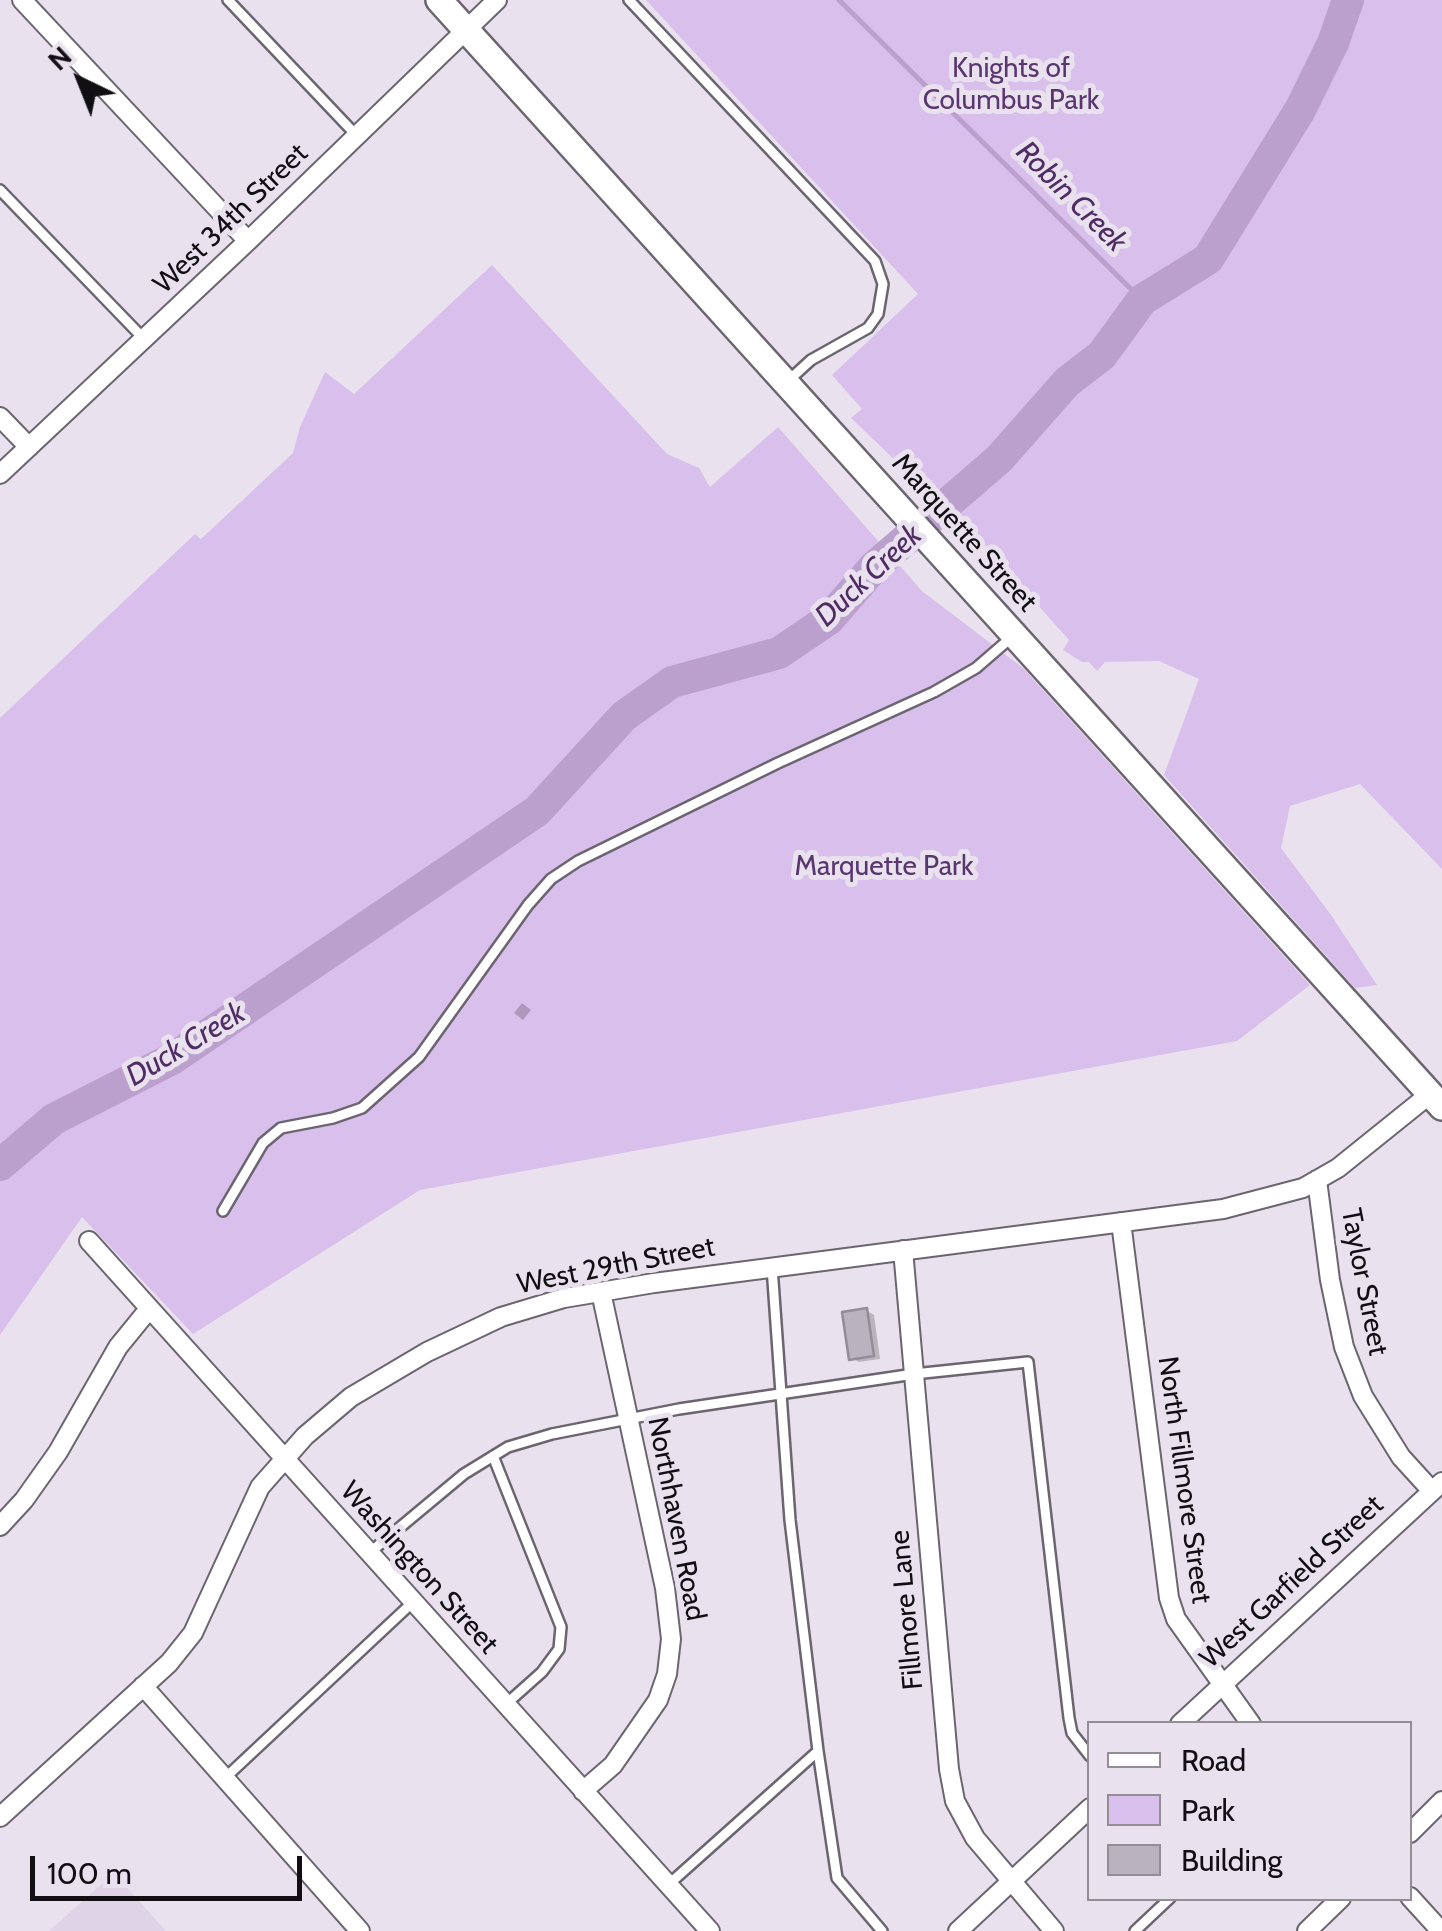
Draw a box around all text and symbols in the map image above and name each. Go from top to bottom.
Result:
north arrow [30,30,130,130]
text: N [41,39,78,77]
park label: Knights of Columbus Park [923,52,1099,118]
water label: Robin Creek [1008,134,1134,260]
street label: West 34th Street [147,137,315,301]
street label: Marquette Street [884,447,1044,619]
water label: Duck Creek [808,518,930,634]
park label: Marquette Park [795,850,973,884]
water label: Duck Creek [120,995,252,1095]
street label: Taylor Street [1333,1206,1395,1358]
street label: West 29th Street [514,1230,718,1302]
street label: North Fillmore Street [1150,1354,1218,1606]
street label: Northhaven Road [640,1414,712,1624]
street label: Washington Street [333,1475,505,1661]
street label: West Garfield Street [1194,1489,1390,1675]
street label: Fillmore Lane [883,1529,931,1691]
legend [1087,1721,1412,1901]
text: Road [1181,1742,1246,1779]
text: Park [1181,1792,1235,1829]
scale bar [35,1836,308,1898]
text: Building [1181,1842,1283,1879]
text: 100 m [47,1855,132,1892]

